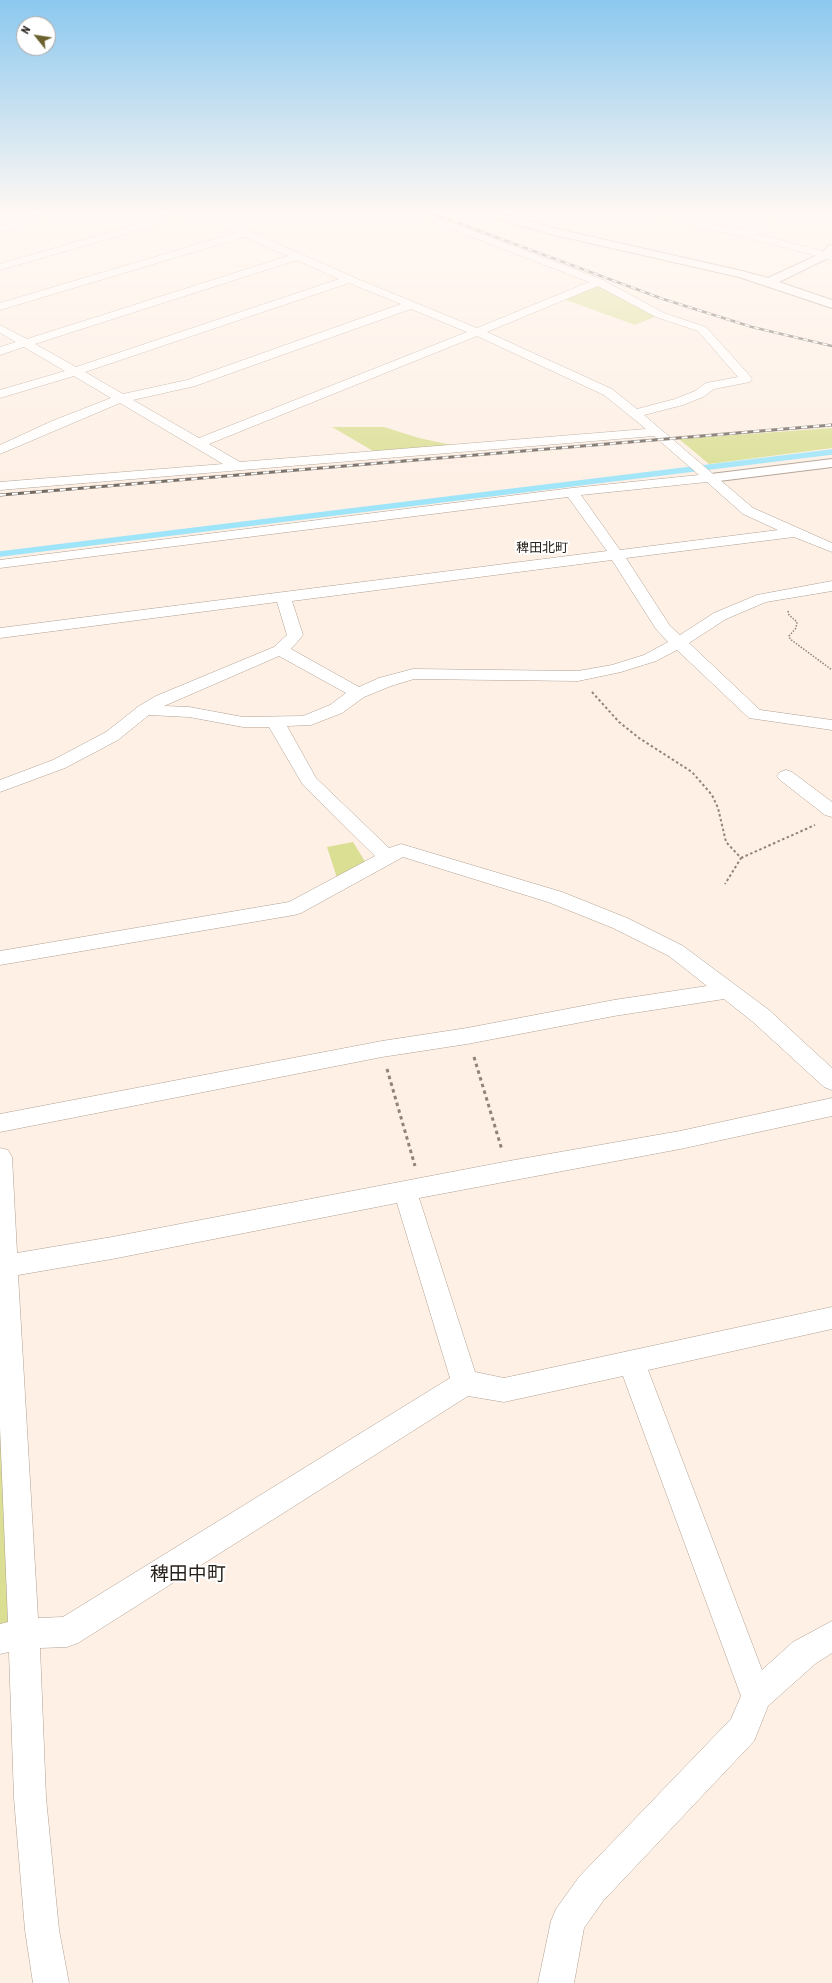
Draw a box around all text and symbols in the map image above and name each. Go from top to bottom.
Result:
north arrow [16,16,56,56]
text: N [19,24,33,36]
district label: 稗田北町 [516,541,568,557]
district label: 稗田中町 [150,1564,226,1586]

